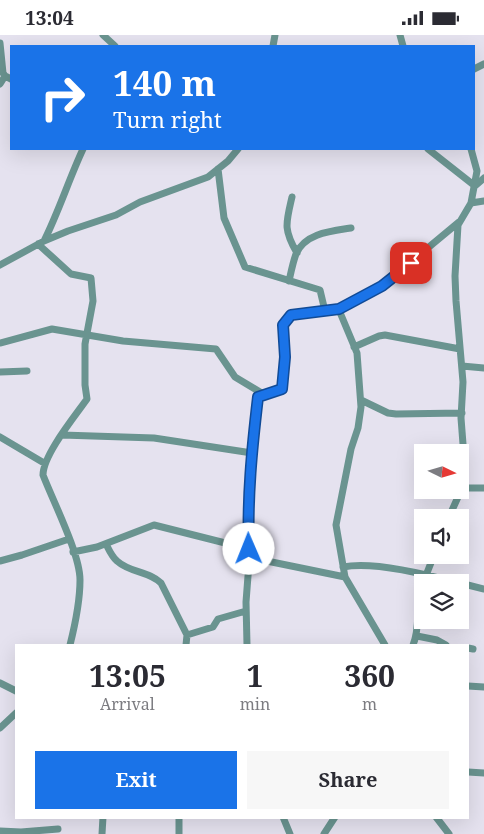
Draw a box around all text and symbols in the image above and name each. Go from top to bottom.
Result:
text: 13:04 [25,5,74,31]
text: 140 m [113,59,216,106]
icon: right [30,65,95,130]
text: Turn right [113,104,222,134]
pin [390,242,432,284]
icon: arrive [397,249,425,277]
north arrow [414,444,469,499]
map controls [414,444,469,629]
button: sound [414,509,469,564]
position arrow [222,522,274,574]
button: layers [414,574,469,629]
text: 13:05 [89,655,166,696]
text: 1 [247,655,263,696]
text: 360 [344,655,395,696]
text: Arrival [100,693,155,715]
text: min [240,693,270,715]
text: m [362,693,377,715]
button: Exit [35,751,237,809]
button: Share [247,751,449,809]

